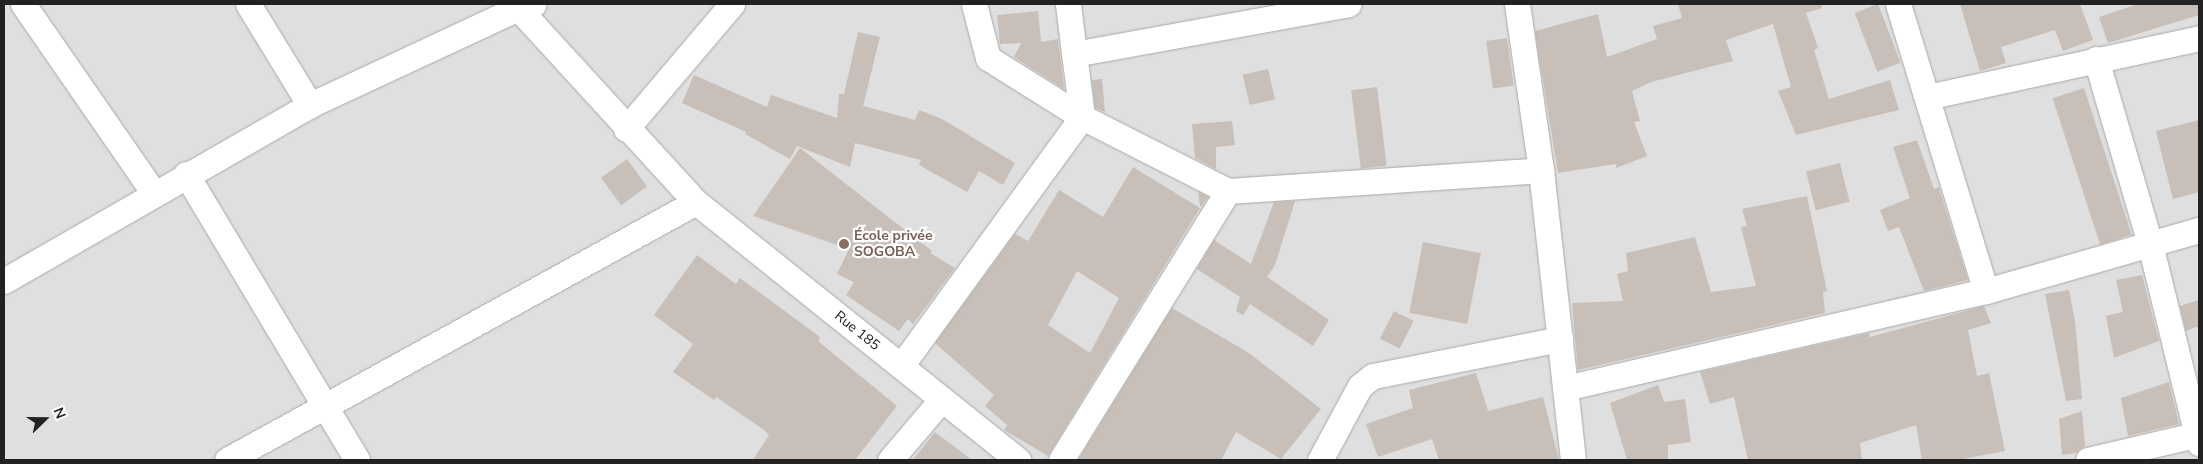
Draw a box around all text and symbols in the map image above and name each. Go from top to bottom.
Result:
place label: École privée SOGOBA [854,228,932,260]
marker: École privée SOGOBA [838,238,850,250]
street label: Rue 185 [831,308,883,354]
north arrow [20,394,70,444]
text: N [49,405,70,422]

